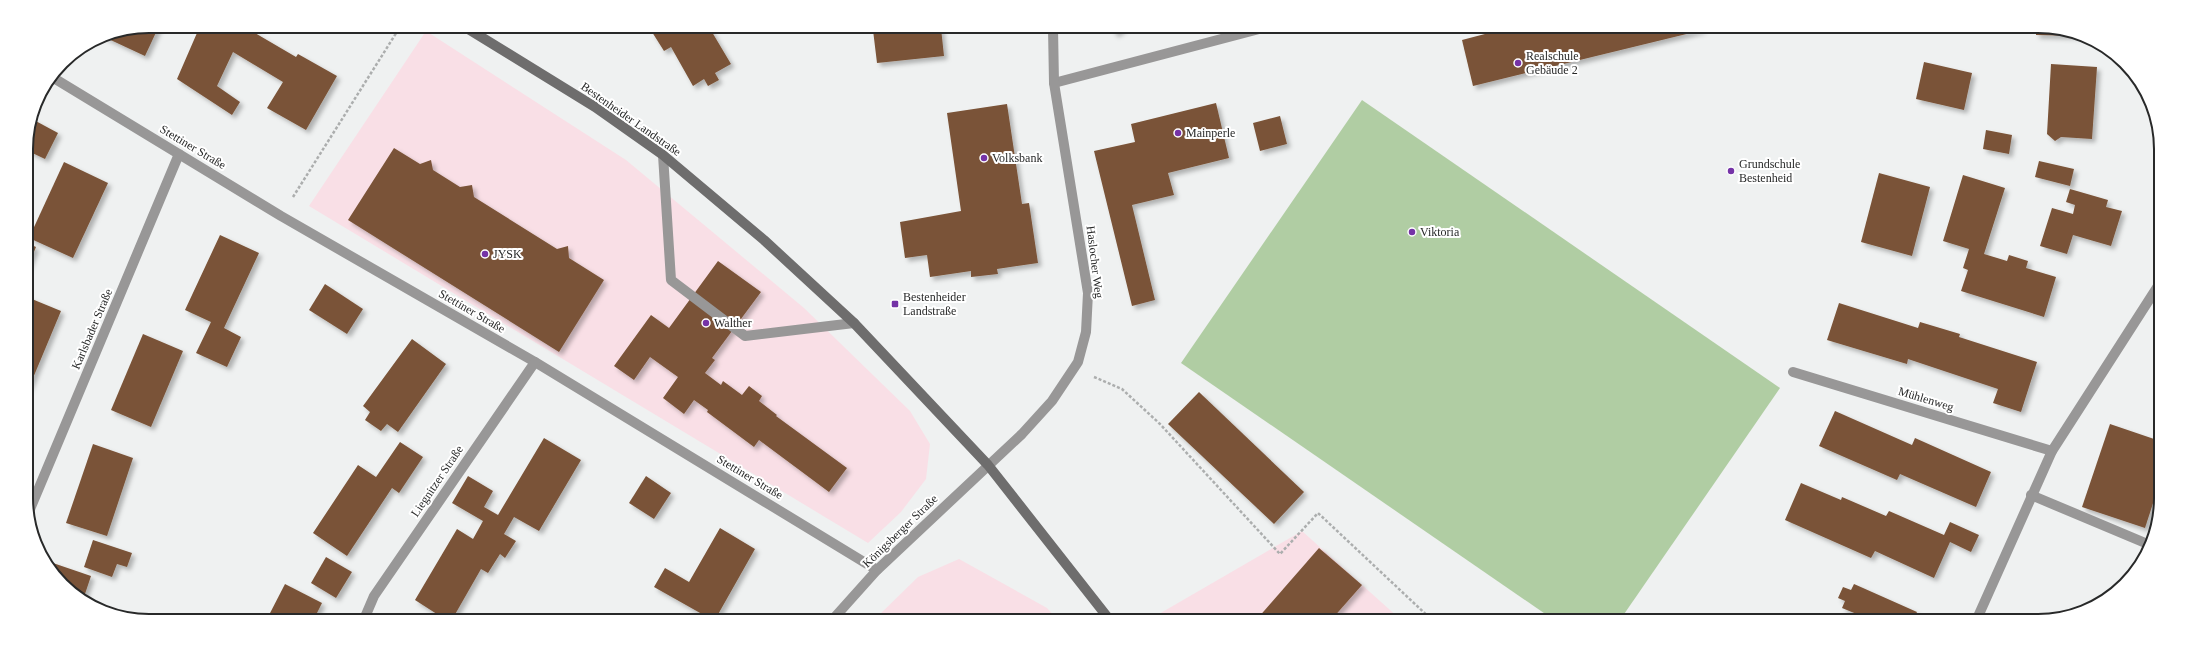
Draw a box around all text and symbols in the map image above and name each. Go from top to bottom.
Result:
place label: Realschule Gebäude 2 [1526,49,1579,77]
marker: Realschule Gebäude 2 [1513,58,1523,68]
street label: Bestenheider Landstraße [578,79,684,159]
street label: Stettiner Straße [158,122,228,172]
place label: Mainperle [1186,126,1235,140]
marker: Mainperle [1173,128,1183,138]
place label: Volksbank [992,151,1042,165]
marker: Volksbank [979,153,989,163]
place label: Grundschule Bestenheid [1739,157,1800,185]
marker: Grundschule Bestenheid [1726,166,1736,176]
street label: Haslocher Weg [1084,225,1106,299]
place label: Viktoria [1420,225,1460,239]
marker: Viktoria [1407,227,1417,237]
place label: JYSK [493,247,522,261]
marker: JYSK [480,249,490,259]
street label: Stettiner Straße [436,286,508,336]
street label: Karlsbader Straße [69,287,115,371]
place label: Bestenheider Landstraße [903,290,966,318]
marker: Bestenheider Landstraße [890,299,900,309]
place label: Walther [714,316,752,330]
marker: Walther [701,318,711,328]
street label: Mühlenweg [1897,384,1955,414]
street label: Liegnitzer Straße [408,443,466,519]
street label: Stettiner Straße [715,452,785,502]
street label: Königsberger Straße [860,492,940,570]

